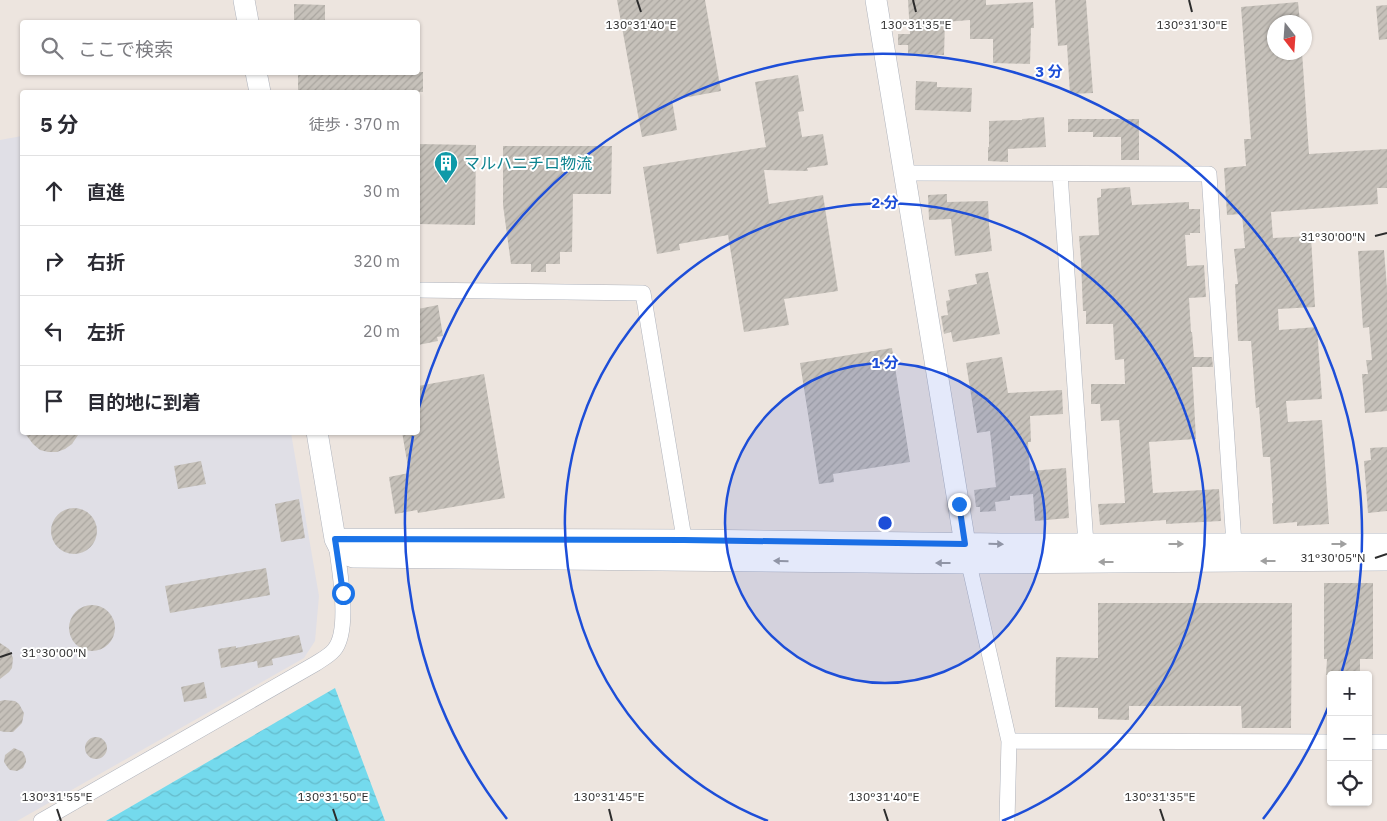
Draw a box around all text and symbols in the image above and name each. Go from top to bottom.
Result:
north arrow [1267,15,1312,60]
text: 130°31'40"E [606,17,676,32]
text: 130°31'35"E [881,17,951,32]
text: 130°31'30"E [1157,17,1227,32]
search box [20,20,420,75]
icon: search [38,34,66,62]
text: ここで検索 [78,37,173,61]
text: 3 分 [1035,62,1063,81]
text: 5 分 [40,110,79,138]
text: 徒歩 · 370 m [309,114,400,134]
building icon: マルハニチロ物流 [433,150,459,184]
place label: マルハニチロ物流 [464,153,592,173]
icon: ahead [40,177,68,205]
text: 直進 [87,180,125,204]
text: 30 m [363,181,400,201]
text: 2 分 [871,193,899,212]
text: 31°30'00"N [1300,229,1366,244]
icon: right [40,247,68,275]
text: 右折 [87,250,125,274]
text: 320 m [353,251,400,271]
icon: left [40,317,68,345]
text: 左折 [87,320,125,344]
text: 20 m [363,321,400,341]
text: 1 分 [871,353,899,372]
icon: arrive [40,387,68,415]
text: 目的地に到着 [87,390,201,414]
route end [948,493,971,516]
centre of rings [876,514,894,532]
one-way arrow [988,540,1004,548]
one-way arrow [1168,540,1184,548]
one-way arrow [1331,540,1347,548]
text: 31°30'05"N [1300,550,1366,565]
one-way arrow [773,557,789,565]
one-way arrow [1260,557,1276,565]
one-way arrow [1098,558,1114,566]
one-way arrow [935,559,951,567]
route start [332,582,355,605]
text: 31°30'00"N [21,645,87,660]
map controls [1327,671,1372,806]
button: + [1327,671,1372,716]
button: − [1327,716,1372,761]
button: locate [1327,761,1372,806]
text: 130°31'55"E [22,789,92,804]
text: 130°31'50"E [298,789,368,804]
text: 130°31'45"E [574,789,644,804]
text: 130°31'40"E [849,789,919,804]
text: 130°31'35"E [1125,789,1195,804]

